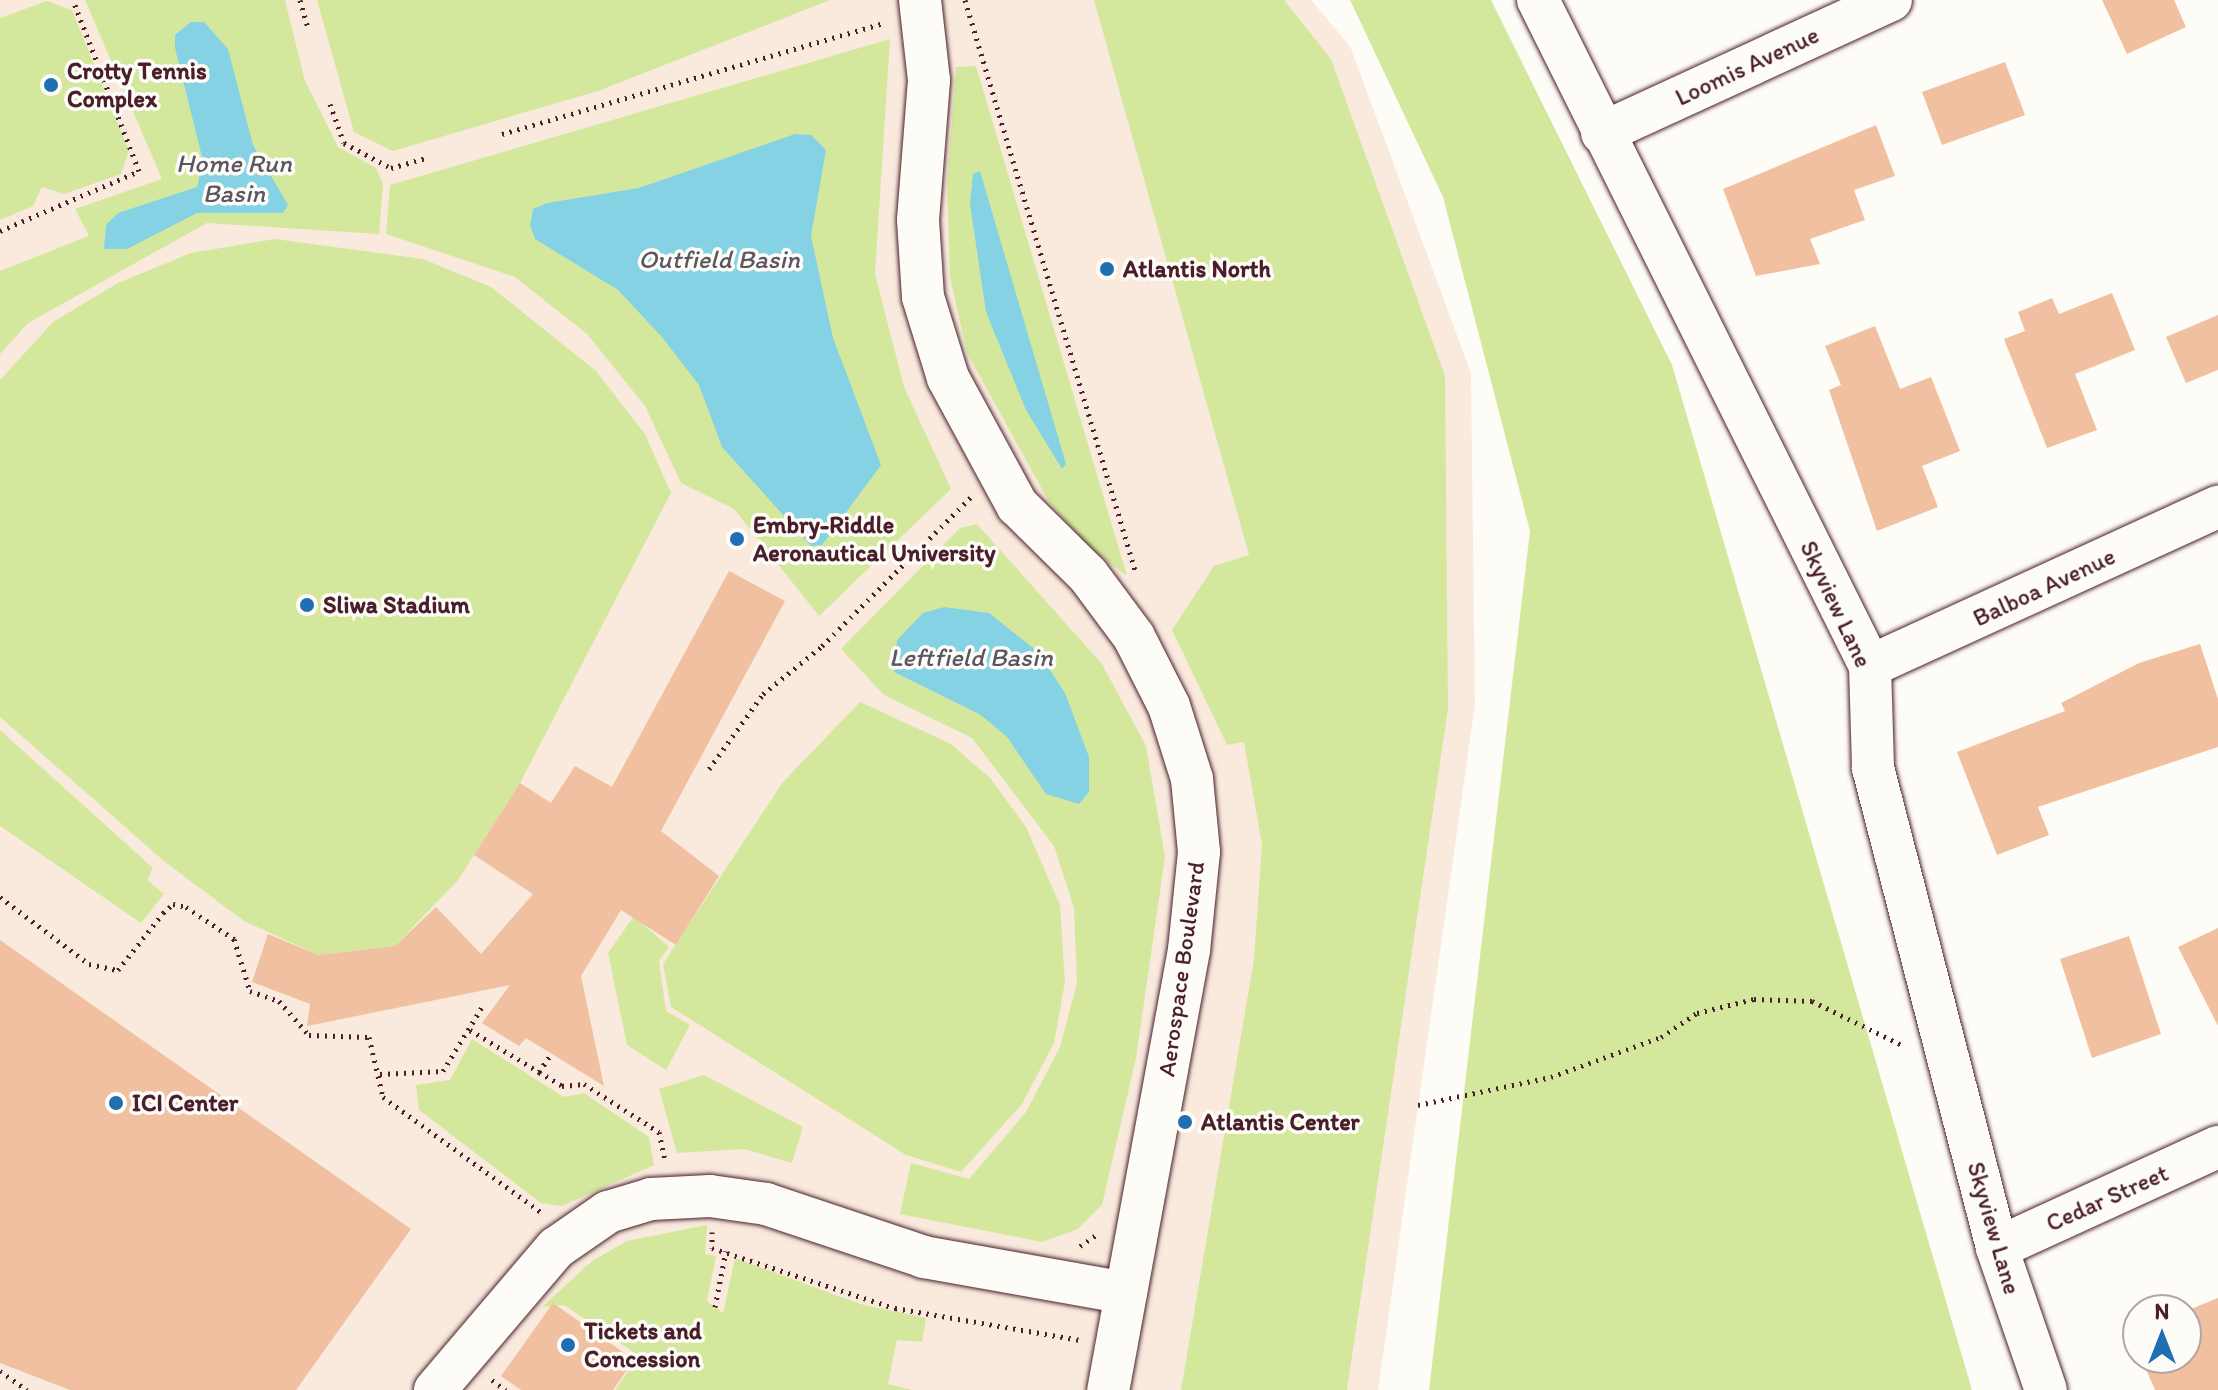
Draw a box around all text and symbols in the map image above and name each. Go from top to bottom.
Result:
street label: Loomis Avenue [1671,20,1823,112]
place label: Crotty Tennis Complex [67,57,204,113]
marker: Crotty Tennis Complex [42,76,60,94]
water label: Home Run Basin [176,148,292,210]
water label: Outfield Basin [638,244,800,276]
place label: Atlantis North [1123,255,1271,283]
marker: Atlantis North [1098,260,1116,278]
place label: Embry-Riddle Aeronautical University [753,511,996,567]
marker: Embry-Riddle Aeronautical University [728,530,746,548]
street label: Skyview Lane [1794,536,1878,672]
street label: Balboa Avenue [1969,542,2119,632]
place label: Sliwa Stadium [323,591,471,619]
marker: Sliwa Stadium [298,596,316,614]
water label: Leftfield Basin [889,642,1053,674]
street label: Aerospace Boulevard [1152,859,1210,1079]
place label: ICI Center [132,1089,238,1117]
marker: ICI Center [107,1094,125,1112]
place label: Atlantis Center [1201,1108,1360,1136]
marker: Atlantis Center [1176,1113,1194,1131]
street label: Skyview Lane [1961,1158,2027,1298]
street label: Cedar Street [2042,1158,2172,1238]
north arrow [2122,1294,2202,1374]
text: N [2155,1298,2169,1325]
place label: Tickets and Concession [584,1317,703,1373]
marker: Tickets and Concession [559,1336,577,1354]

